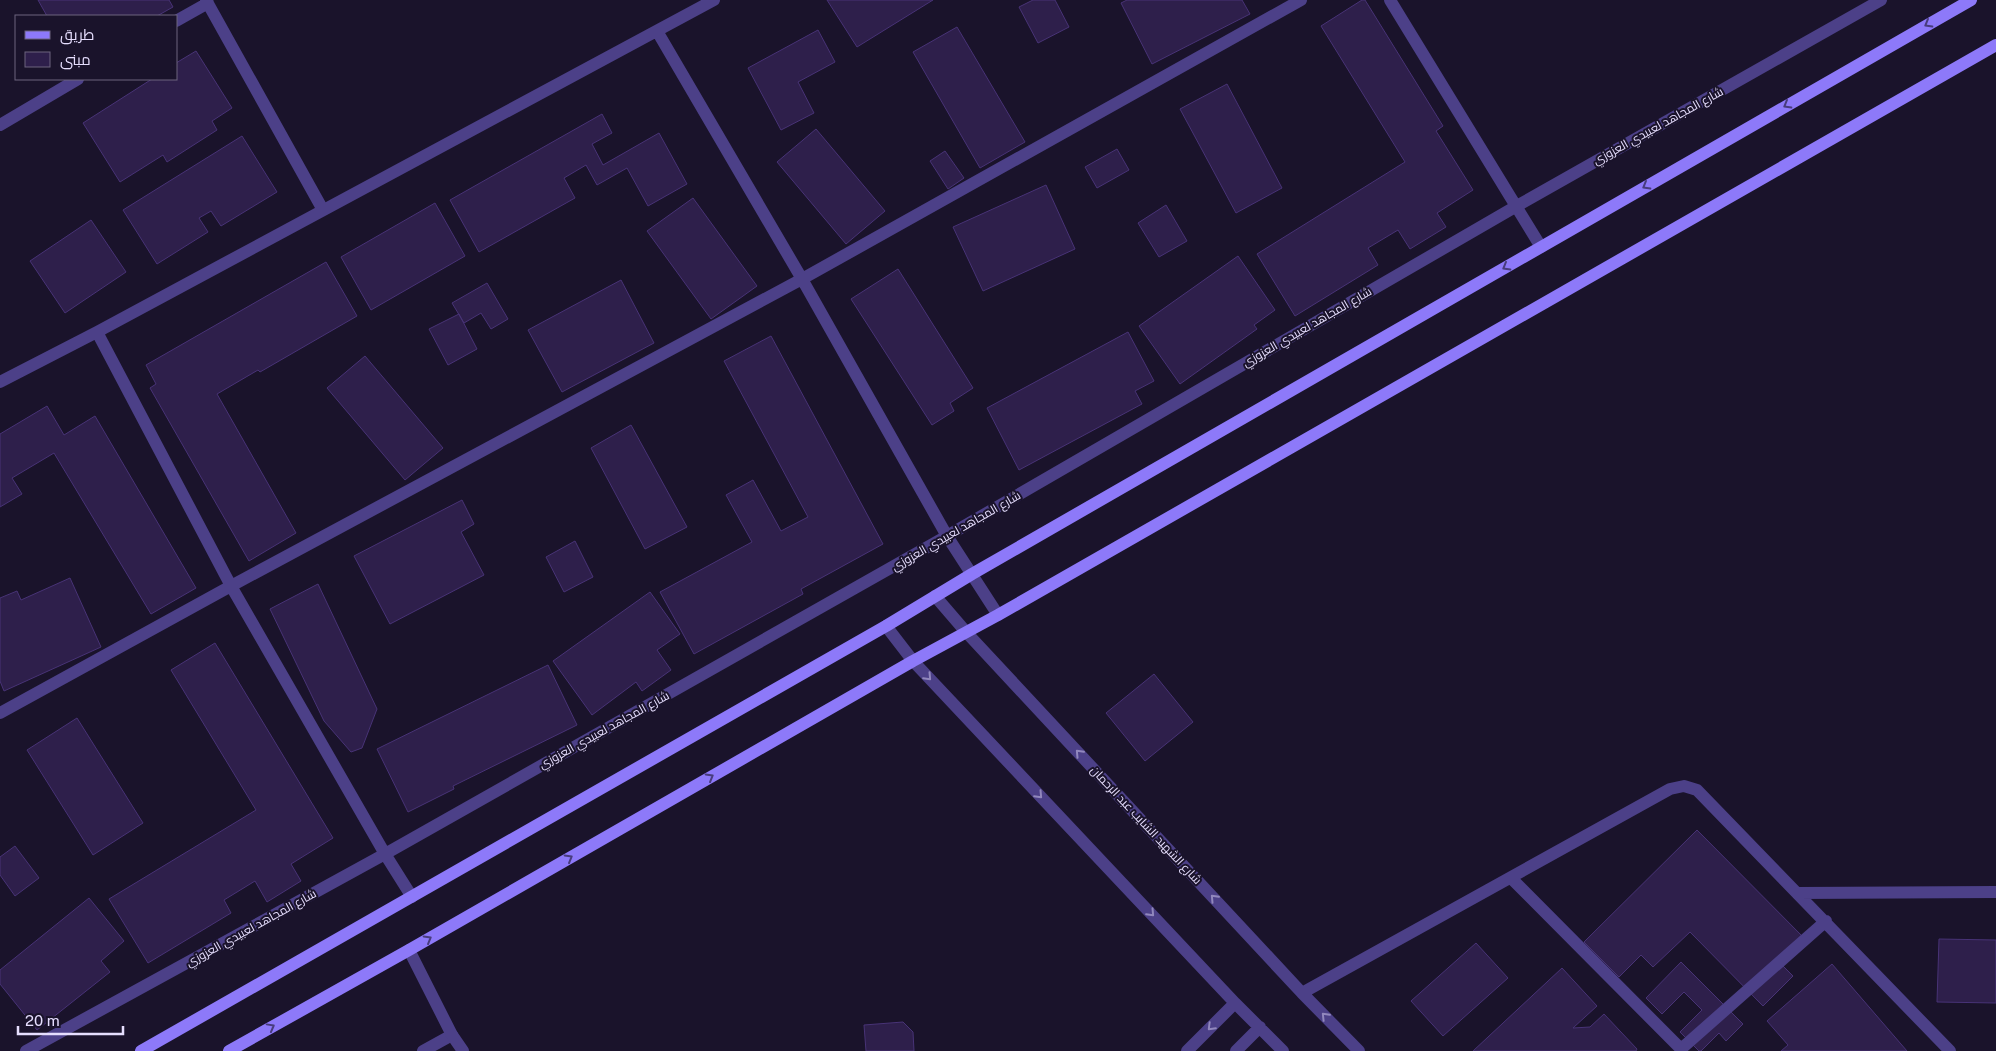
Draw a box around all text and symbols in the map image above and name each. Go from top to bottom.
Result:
legend [15,15,178,80]
one-way arrow [1925,18,1934,28]
text: طريق [60,26,94,45]
text: مبنى [60,51,91,70]
street label: شارع المجاهد لعبيدي العزوزي [1590,84,1727,170]
one-way arrow [1784,99,1793,109]
one-way arrow [1643,180,1652,190]
one-way arrow [1502,261,1511,271]
street label: شارع المجاهد لعبيدي العزوزي [1240,284,1376,372]
street label: شارع المجاهد لعبيدي العزوزي [889,488,1025,576]
one-way arrow [922,672,931,681]
street label: شارع المجاهد لعبيدي العزوزي [536,688,673,774]
one-way arrow [1076,750,1085,759]
street label: شارع الشهيد الشايب عبد الرحمان [1087,763,1205,888]
one-way arrow [705,774,714,784]
one-way arrow [1033,790,1042,799]
one-way arrow [564,854,573,864]
street label: شارع المجاهد لعبيدي العزوزي [183,886,320,972]
one-way arrow [1211,894,1220,903]
one-way arrow [1145,908,1154,917]
one-way arrow [423,935,432,945]
scale bar [18,1004,122,1036]
text: 20 m [25,1012,60,1029]
one-way arrow [1322,1013,1331,1022]
one-way arrow [1208,1021,1217,1030]
one-way arrow [266,1023,275,1033]

